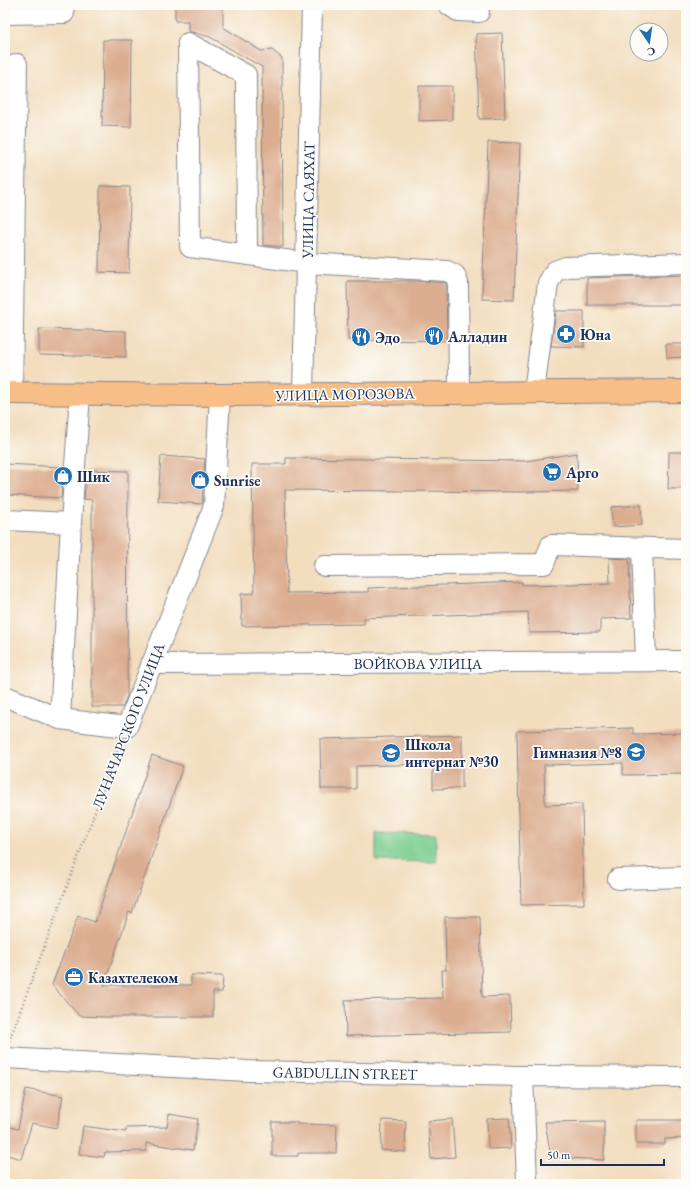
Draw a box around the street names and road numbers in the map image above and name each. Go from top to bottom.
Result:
street label: УЛИЦА САЯХАТ [297,140,319,260]
street label: УЛИЦА МОРОЗОВА [274,383,415,405]
street label: ЛУНАЧАРСКОГО УЛИЦА [87,640,169,812]
street label: ВОЙКОВА УЛИЦА [354,654,483,673]
street label: GABDULLIN STREET [272,1062,418,1084]

